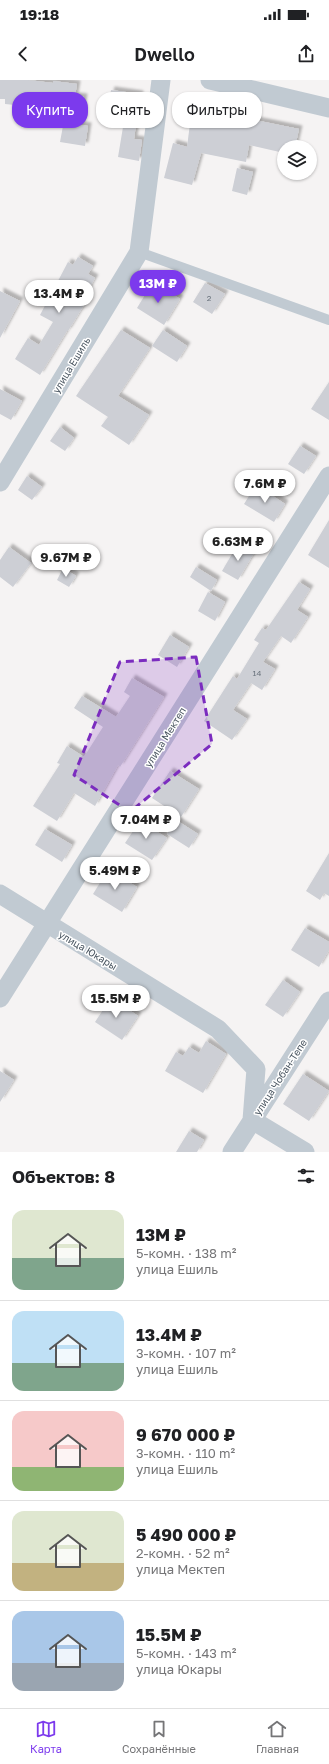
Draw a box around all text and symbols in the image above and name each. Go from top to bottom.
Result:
text: 19:18 [20,5,59,23]
icon: back [12,43,34,65]
text: Dwello [134,43,195,65]
icon: share [295,43,317,65]
chip: Купить [12,92,88,128]
chip: Снять [96,92,164,128]
chip: Фильтры [172,92,262,128]
map controls [277,140,317,180]
button: layers [277,140,317,180]
pin: 13M ₽ [130,270,186,304]
text: 13M ₽ [139,275,177,291]
pin: 13.4M ₽ [22,280,96,314]
text: 13.4M ₽ [34,285,84,301]
house number: 2 [207,293,212,303]
street label: улица Ешиль [50,335,92,395]
pin: 7.6M ₽ [232,470,298,504]
text: 7.6M ₽ [243,475,287,491]
pin: 6.63M ₽ [201,528,275,562]
text: 6.63M ₽ [212,533,264,549]
pin: 9.67M ₽ [29,544,103,578]
text: 9.67M ₽ [40,549,92,565]
house number: 14 [253,668,261,678]
street label: улица Мектеп [142,705,188,769]
pin: 7.04M ₽ [109,806,183,840]
text: 7.04M ₽ [120,811,172,827]
pin: 5.49M ₽ [78,857,152,891]
text: 5.49M ₽ [89,862,141,878]
street label: улица Юкары [57,928,119,972]
pin: 15.5M ₽ [79,985,153,1019]
text: 15.5M ₽ [91,990,141,1006]
street label: улица Чобан-Тепе [251,1036,309,1117]
icon: filters [295,1165,317,1187]
text: Объектов: 8 [12,1166,115,1187]
text: 13M ₽ [136,1224,186,1245]
icon: home [44,1226,92,1274]
text: 5-комн. · 138 m² [136,1245,236,1261]
text: улица Ешиль [136,1261,218,1277]
text: 13.4M ₽ [136,1324,202,1345]
icon: home [44,1327,92,1375]
text: 3-комн. · 107 m² [136,1345,236,1361]
text: улица Ешиль [136,1361,218,1377]
text: 9 670 000 ₽ [136,1424,235,1445]
icon: home [44,1427,92,1475]
text: 3-комн. · 110 m² [136,1445,235,1461]
text: улица Ешиль [136,1461,218,1477]
text: 5 490 000 ₽ [136,1524,236,1545]
icon: home [44,1527,92,1575]
text: 2-комн. · 52 m² [136,1545,230,1561]
text: улица Мектеп [136,1561,225,1577]
text: 15.5M ₽ [136,1624,202,1645]
icon: home [44,1627,92,1675]
text: 5-комн. · 143 m² [136,1645,236,1661]
text: улица Юкары [136,1661,222,1677]
tab: Карта [30,1718,62,1755]
tab: Сохранённые [122,1718,196,1755]
tab: Главная [256,1718,299,1755]

